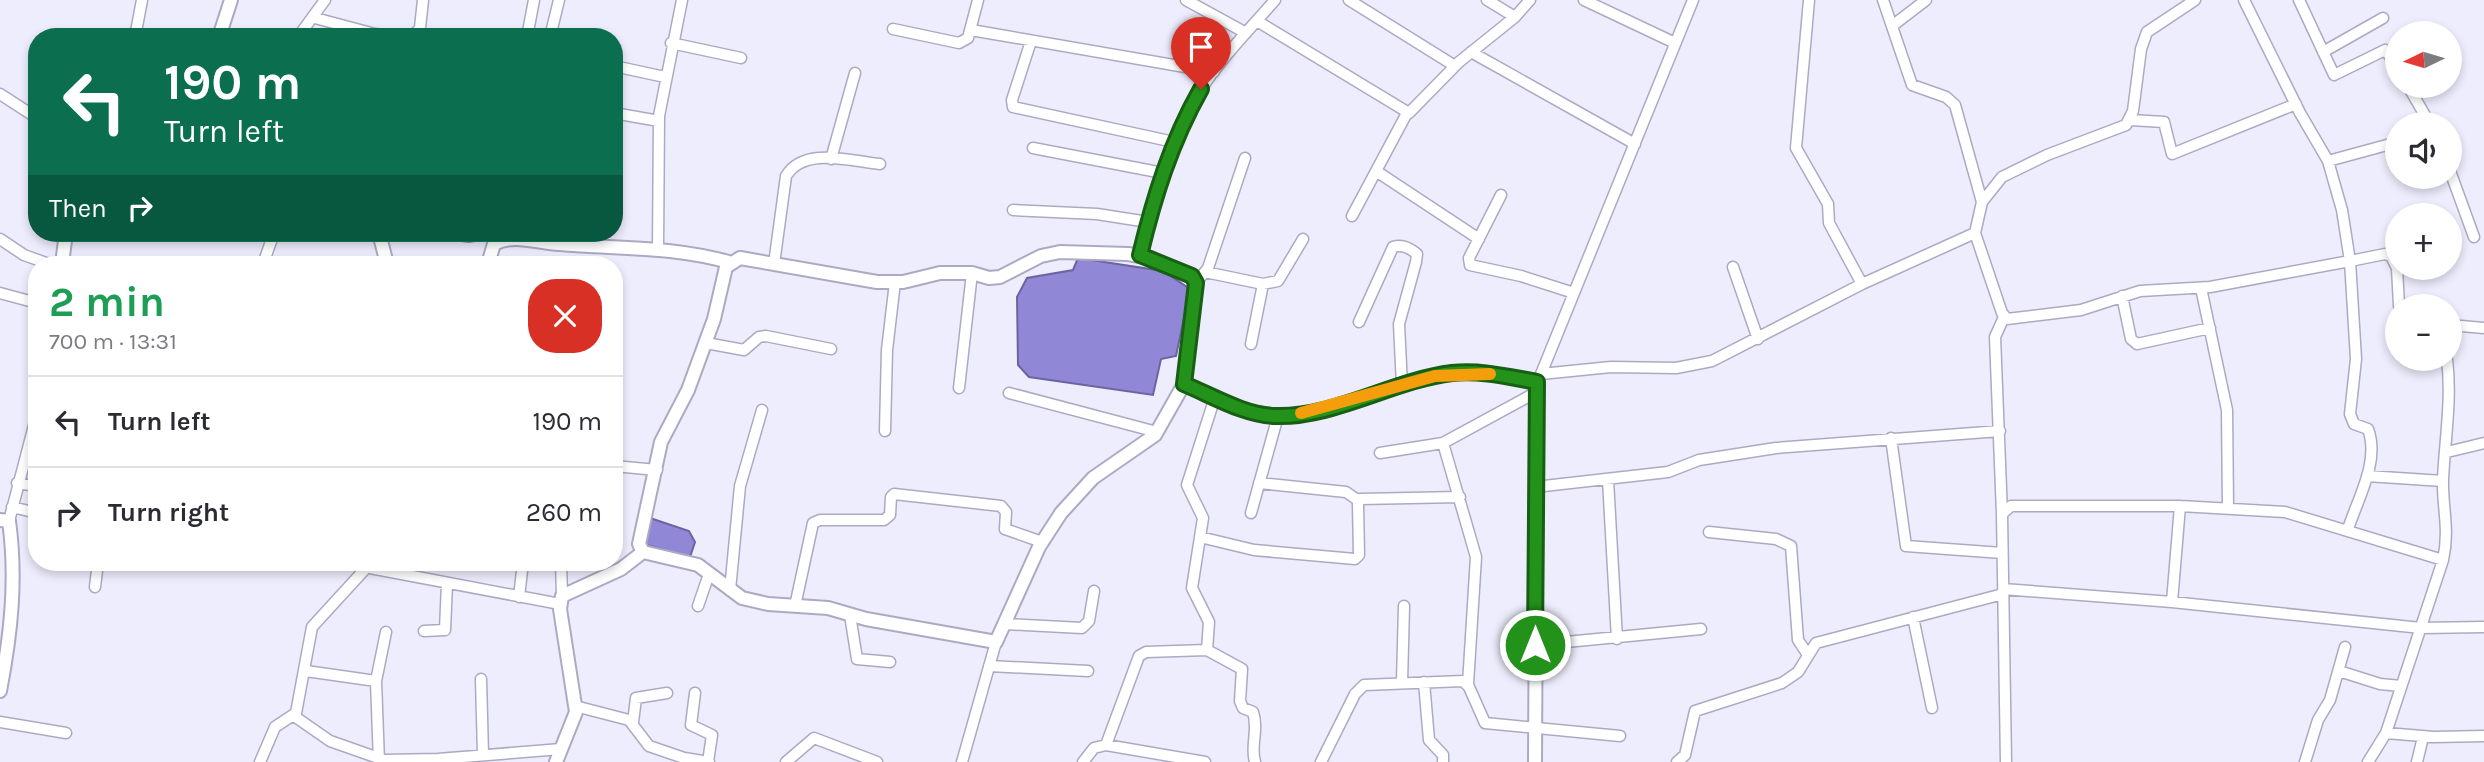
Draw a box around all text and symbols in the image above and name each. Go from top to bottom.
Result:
pin [1171,17,1231,89]
north arrow [2385,21,2462,98]
map controls [2385,21,2462,371]
icon: arrive [1182,28,1220,66]
text: 190 m [164,54,301,111]
icon: left [49,56,140,147]
button: sound [2385,112,2462,189]
text: Turn left [164,113,284,150]
icon: right [121,189,159,227]
text: Then [49,193,107,224]
button: + [2385,203,2462,280]
text: 2 min [49,277,165,327]
button: close [528,279,602,353]
button: − [2385,294,2462,371]
text: 700 m · 13:31 [49,328,177,355]
icon: left [49,403,87,441]
text: Turn left [108,406,210,437]
text: 190 m [532,406,602,437]
icon: right [49,494,87,532]
text: Turn right [108,497,229,528]
text: 260 m [526,497,602,528]
position arrow [1498,608,1572,682]

